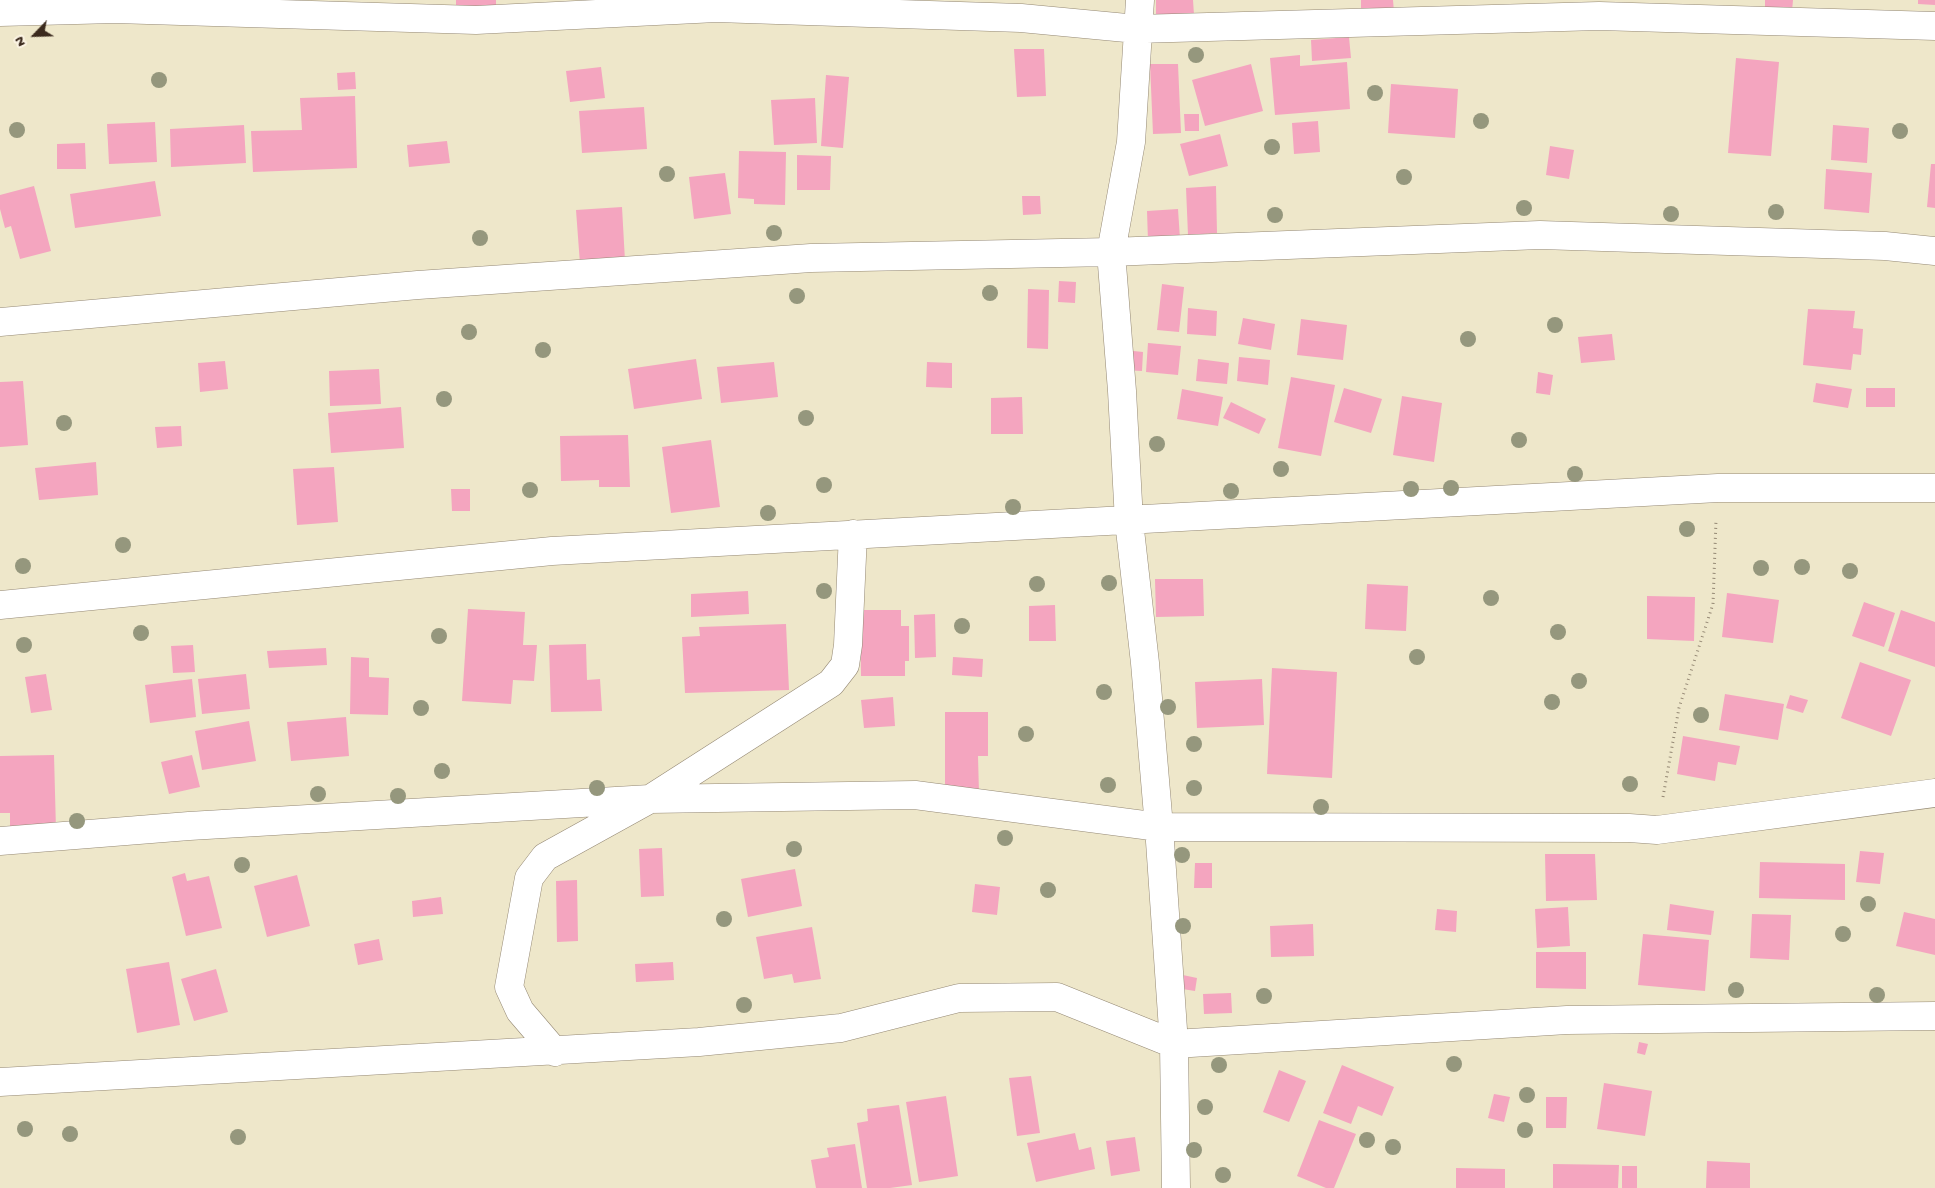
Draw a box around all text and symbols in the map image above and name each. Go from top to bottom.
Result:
north arrow [10,10,60,60]
text: N [11,34,30,49]

